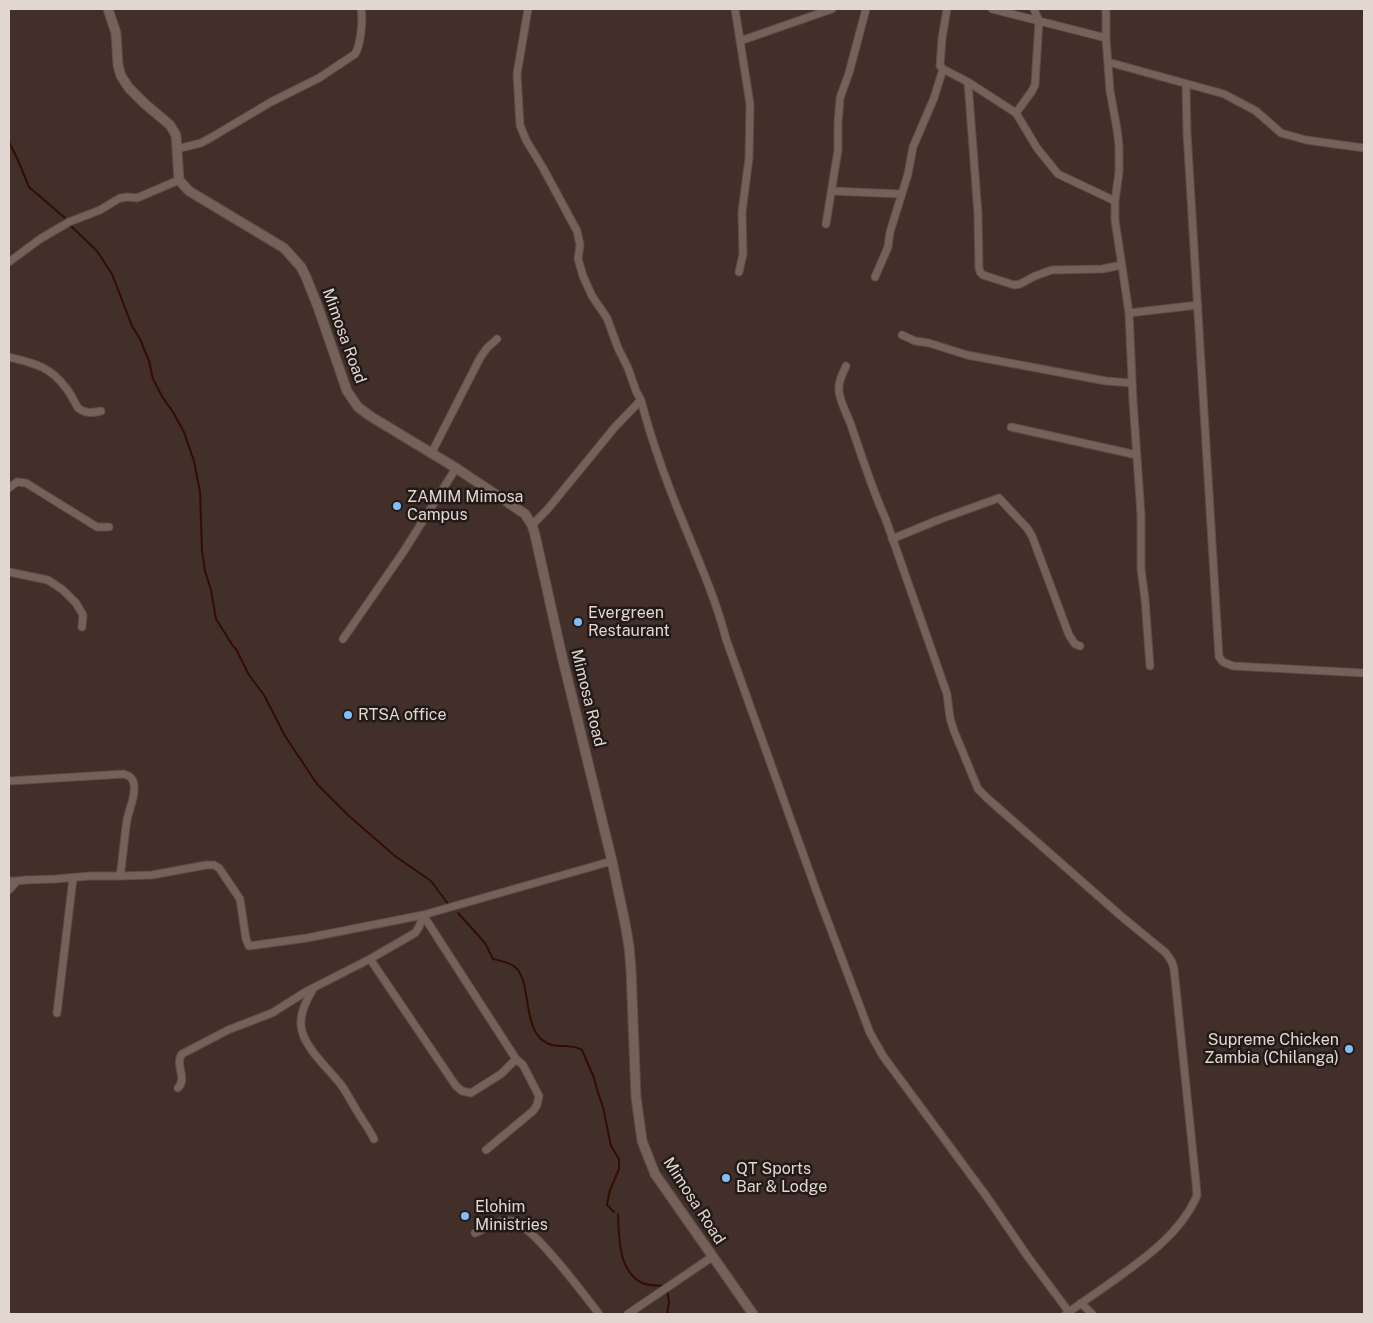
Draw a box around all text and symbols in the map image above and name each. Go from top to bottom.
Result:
street label: Mimosa Road [318,286,370,386]
place label: ZAMIM Mimosa Campus [407,487,523,525]
marker: ZAMIM Mimosa Campus [391,500,403,512]
place label: Evergreen Restaurant [588,603,670,641]
marker: Evergreen Restaurant [572,616,584,628]
street label: Mimosa Road [567,647,609,749]
place label: RTSA office [358,705,446,725]
marker: RTSA office [342,709,354,721]
place label: Supreme Chicken Zambia (Chilanga) [1204,1030,1339,1068]
marker: Supreme Chicken Zambia (Chilanga) [1343,1043,1355,1055]
street label: Mimosa Road [659,1154,729,1248]
place label: QT Sports Bar & Lodge [736,1159,827,1197]
marker: QT Sports Bar & Lodge [720,1172,732,1184]
place label: Elohim Ministries [475,1197,548,1235]
marker: Elohim Ministries [459,1210,471,1222]

